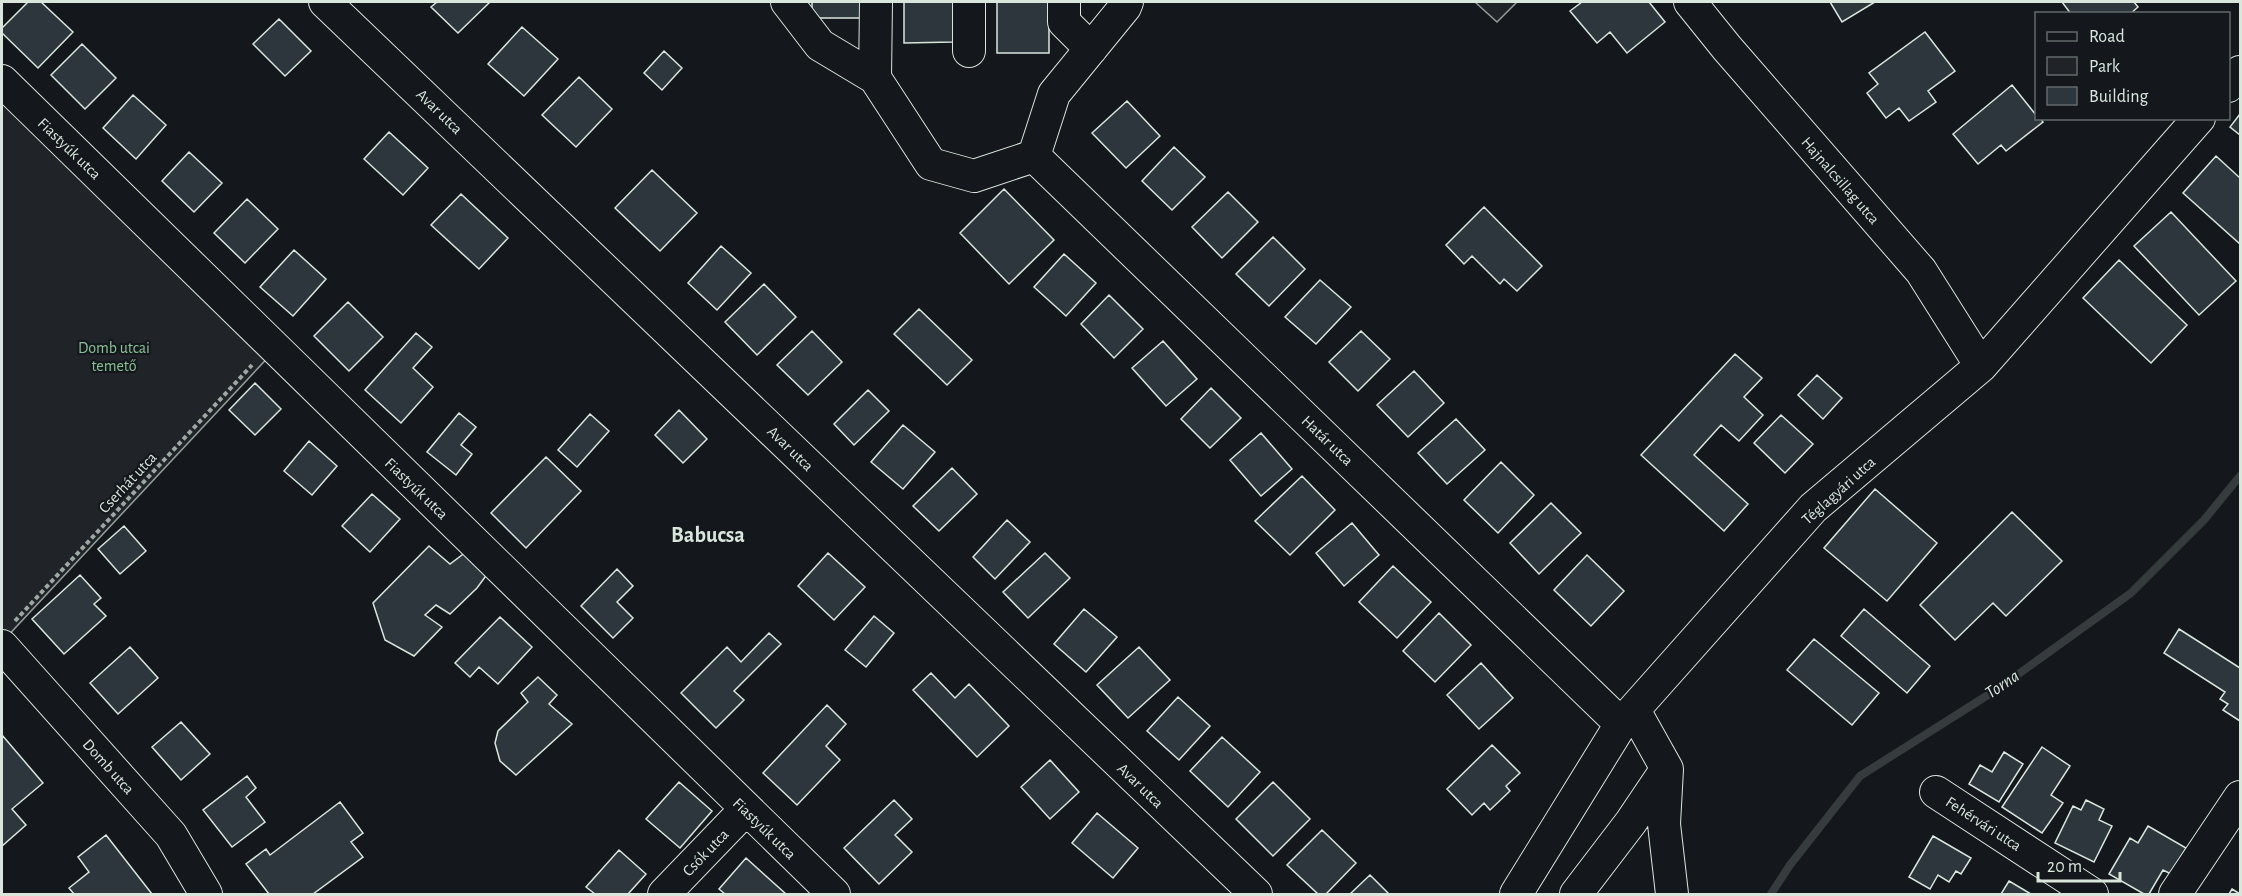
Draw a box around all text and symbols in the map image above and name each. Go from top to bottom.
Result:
legend [2035,12,2230,120]
text: Road [2089,28,2125,46]
text: Park [2089,58,2121,76]
street label: Avar utca [413,86,465,137]
text: Building [2089,88,2149,106]
street label: Fiastyúk utca [34,115,104,183]
street label: Hajnalcsillag utca [1797,134,1882,228]
park label: Domb utcai temető [78,340,150,374]
street label: Határ utca [1299,413,1356,469]
street label: Avar utca [764,423,816,474]
street label: Cserhát utca [96,449,160,516]
street label: Téglagyári utca [1799,454,1879,528]
street label: Fiastyúk utca [381,455,451,523]
district label: Babucsa [671,524,745,546]
water label: Torna [1982,667,2023,703]
street label: Domb utca [80,736,137,797]
street label: Avar utca [1114,760,1166,811]
street label: Fehérvári utca [1943,794,2024,854]
street label: Fiastyúk utca [729,795,799,863]
street label: Csók utca [680,826,732,879]
scale bar [2038,845,2120,883]
text: 20 m [2047,858,2082,876]

